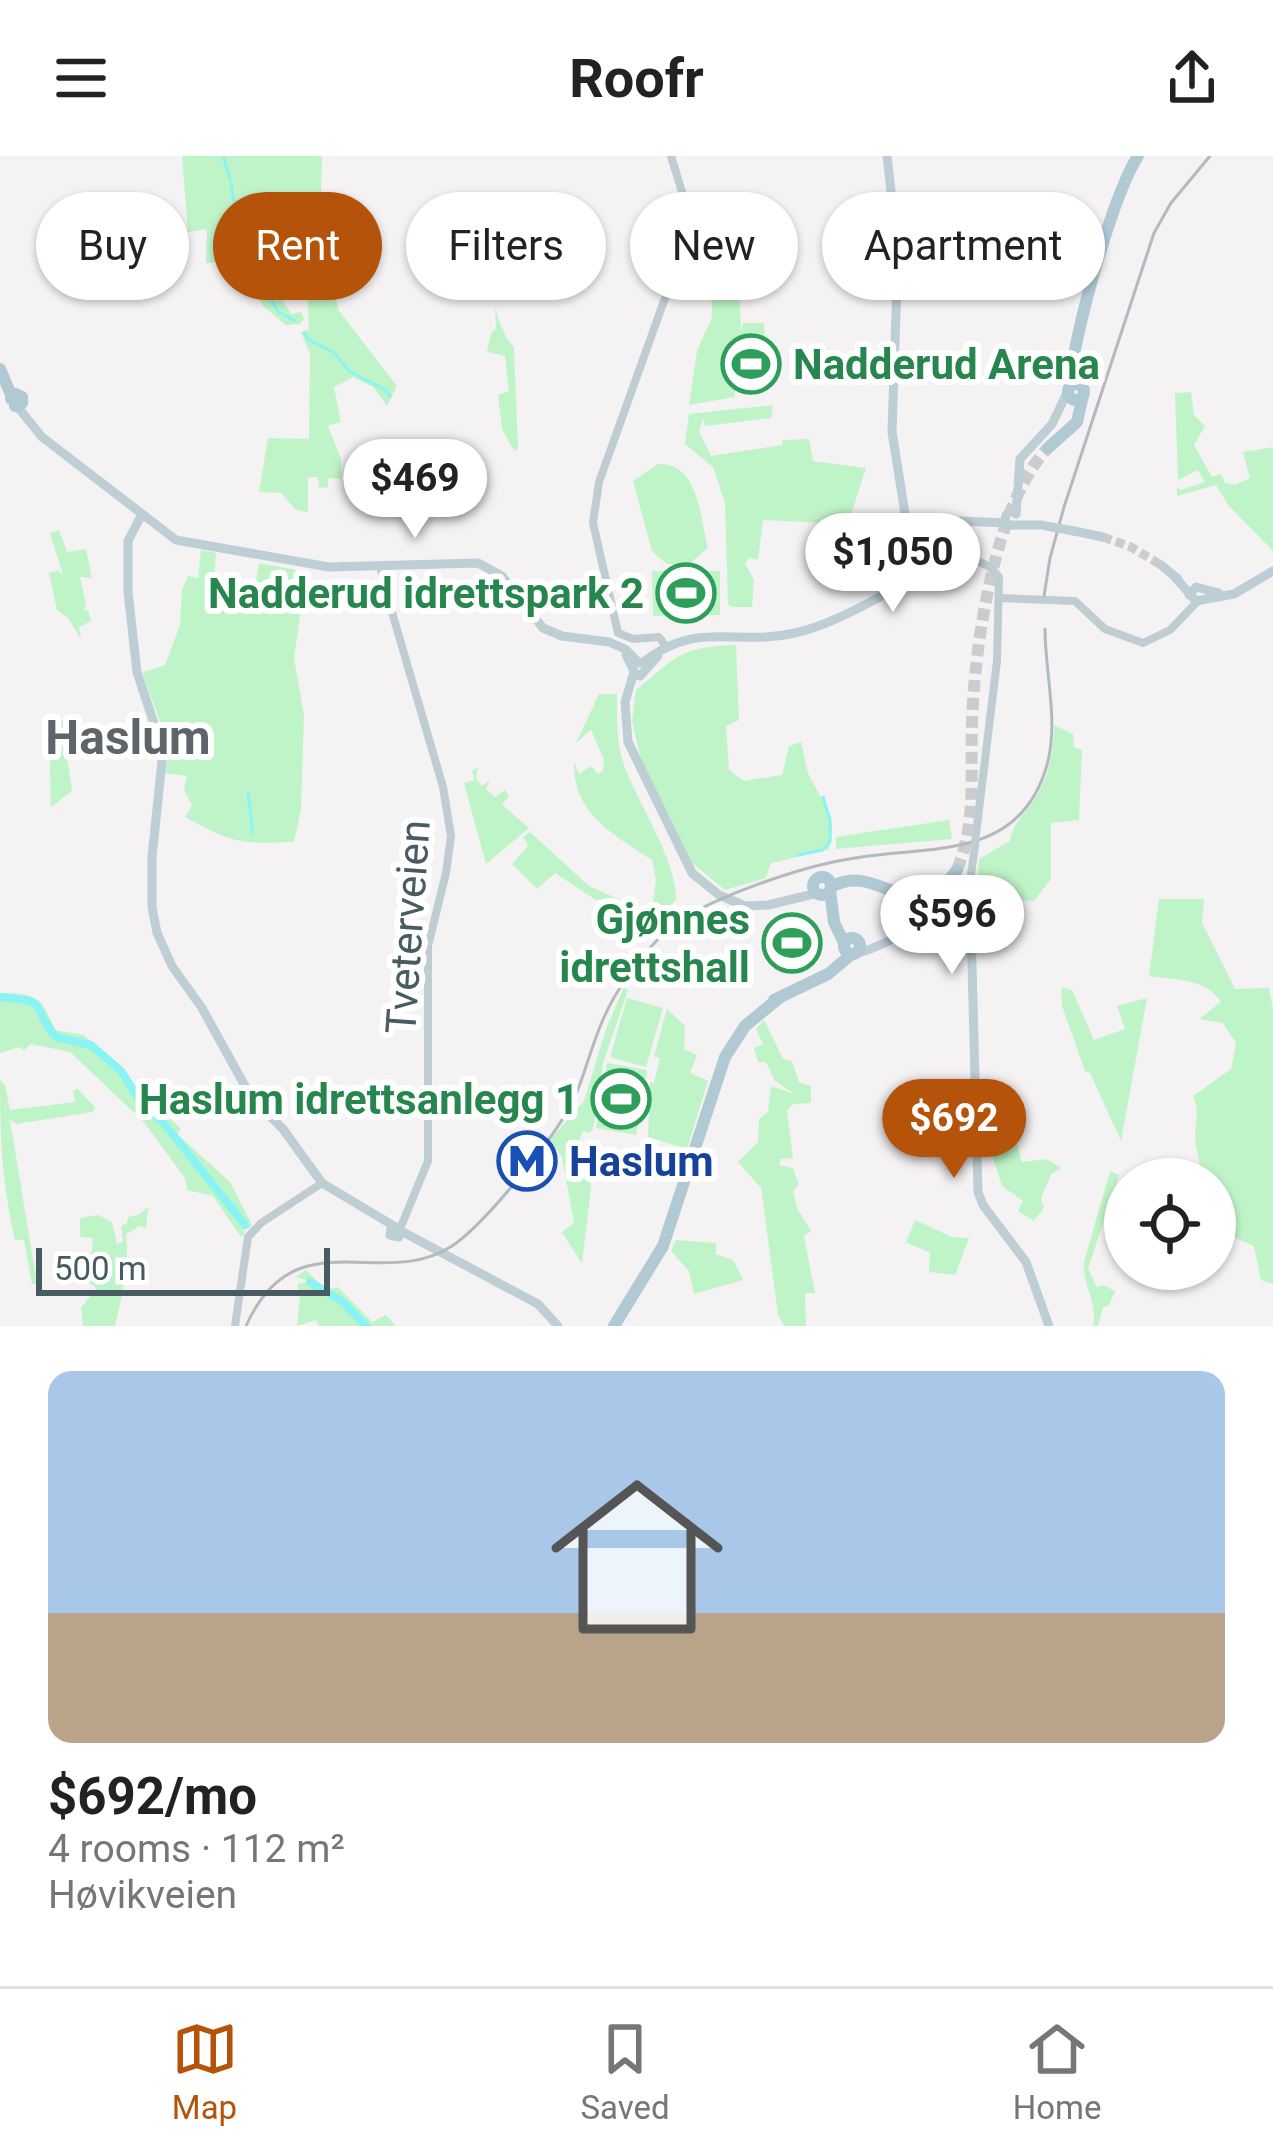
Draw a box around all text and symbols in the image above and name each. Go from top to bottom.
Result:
icon: menu [48,45,114,111]
icon: share [1159,45,1225,111]
text: Roofr [569,47,704,110]
chip: Buy [36,192,189,300]
chip: Rent [213,192,382,300]
chip: Filters [406,192,606,300]
chip: New [630,192,798,300]
chip: Apartment [822,192,1105,300]
sports icon: Nadderud Arena [720,333,782,395]
place label: Nadderud Arena [793,340,1100,389]
pin: $469 [344,439,486,541]
text: $469 [370,455,460,501]
pin: $1,050 [795,513,991,615]
text: $1,050 [832,529,954,575]
sports icon: Nadderud idrettspark 2 [655,562,717,624]
place label: Nadderud idrettspark 2 [208,569,644,618]
district label: Haslum [45,709,211,766]
street label: Tveterveien [376,818,440,1036]
pin: $596 [881,875,1023,977]
text: $596 [907,891,997,937]
place label: Gjønnes idrettshall [559,895,750,992]
sports icon: Gjønnes idrettshall [761,912,823,974]
sports icon: Haslum idrettsanlegg 1 [590,1068,652,1130]
place label: Haslum idrettsanlegg 1 [139,1075,579,1124]
pin: $692 [883,1079,1025,1181]
text: $692 [909,1095,999,1141]
metro station icon: Haslum [496,1130,558,1192]
place label: Haslum [569,1137,714,1186]
map controls [1104,1158,1236,1290]
button: locate [1104,1158,1236,1290]
scale bar [36,1242,330,1295]
text: 500 m [54,1249,147,1288]
icon: home [529,1449,745,1665]
text: $692/mo [48,1767,257,1826]
text: 4 rooms · 112 m² [48,1826,345,1872]
text: Høvikveien [48,1872,237,1918]
tab: Map [172,2016,238,2127]
tab: Saved [581,2016,670,2127]
tab: Home [1013,2016,1102,2127]

